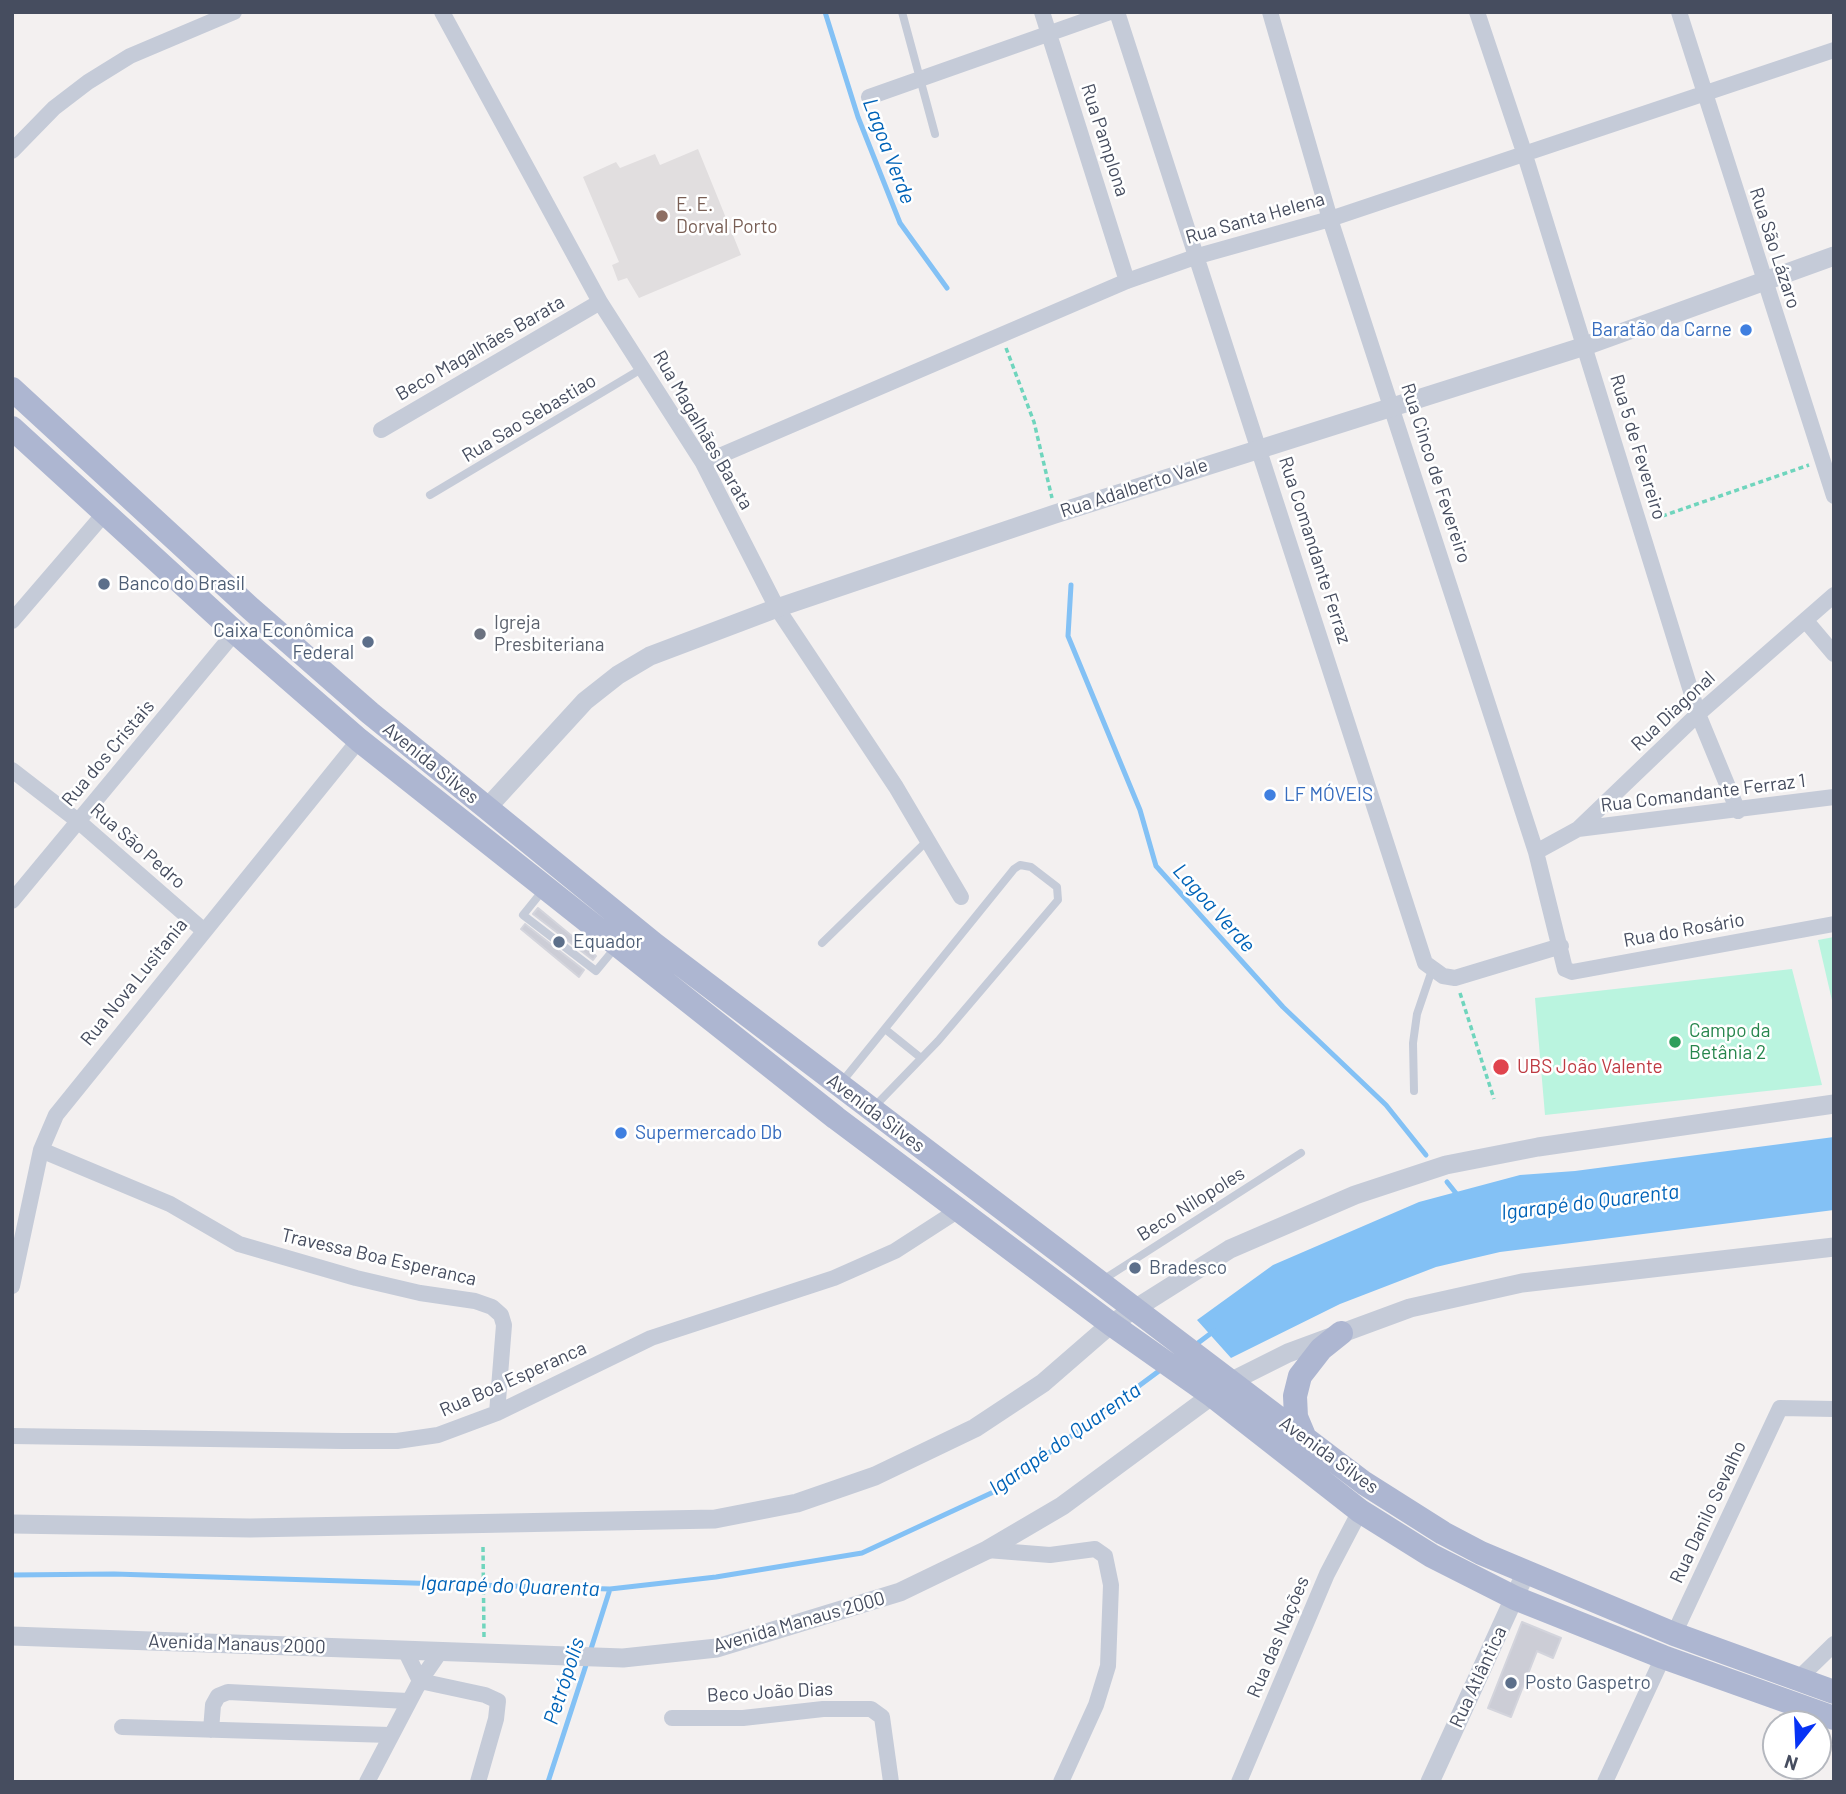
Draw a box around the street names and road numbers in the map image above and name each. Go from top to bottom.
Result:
street label: Rua Pamplona [1076,81,1134,199]
street label: Rua São Lázaro [1745,185,1805,311]
street label: Rua Santa Helena [1183,187,1327,249]
street label: Beco Magalhães Barata [392,290,568,406]
street label: Rua Magalhães Barata [648,346,758,514]
street label: Rua Sao Sebastiao [458,369,600,467]
street label: Rua 5 de Fevereiro [1605,372,1671,522]
street label: Rua Cinco de Fevereiro [1396,380,1476,566]
street label: Rua Adalberto Vale [1057,453,1211,523]
street label: Rua Comandante Ferraz [1274,453,1356,647]
street label: Rua Diagonal [1626,666,1720,756]
street label: Rua dos Cristais [57,695,159,811]
street label: Avenida Silves [378,717,484,809]
street label: Rua Comandante Ferraz 1 [1599,769,1807,817]
street label: Rua São Pedro [86,798,190,894]
street label: Rua do Rosário [1622,908,1746,952]
street label: Rua Nova Lusitania [76,914,192,1050]
street label: Avenida Silves [822,1069,930,1157]
street label: Beco Nilopoles [1133,1162,1249,1246]
street label: Travessa Boa Esperanca [279,1223,479,1291]
street label: Rua Boa Esperanca [436,1336,590,1422]
street label: Avenida Silves [1275,1411,1383,1499]
street label: Rua Danilo Sevalho [1665,1437,1751,1587]
street label: Rua das Nações [1242,1573,1314,1701]
street label: Avenida Manaus 2000 [711,1587,887,1657]
street label: Rua Atlântica [1445,1623,1511,1731]
street label: Avenida Manaus 2000 [148,1630,326,1658]
street label: Beco João Dias [706,1677,834,1707]

